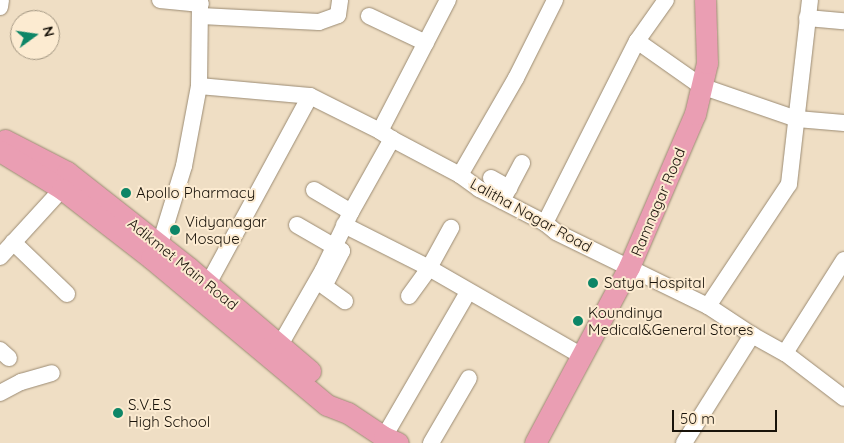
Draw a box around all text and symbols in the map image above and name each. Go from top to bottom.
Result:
north arrow [10,10,60,60]
text: N [39,24,59,39]
street label: Ramnagar Road [627,145,689,259]
street label: Lalitha Nagar Road [467,174,595,256]
place label: Apollo Pharmacy [136,184,255,202]
marker: Apollo Pharmacy [120,187,132,199]
place label: Vidyanagar Mosque [185,212,267,247]
street label: Adikmet Main Road [124,214,242,314]
marker: Vidyanagar Mosque [169,224,181,236]
place label: Satya Hospital [604,274,705,292]
marker: Satya Hospital [586,276,600,290]
place label: Koundinya Medical&General Stores [588,303,753,338]
marker: Koundinya Medical&General Stores [572,315,584,327]
place label: S.V.E.S High School [128,395,210,430]
scale bar [674,400,779,432]
marker: S.V.E.S High School [112,407,124,419]
text: 50 m [680,409,715,428]

